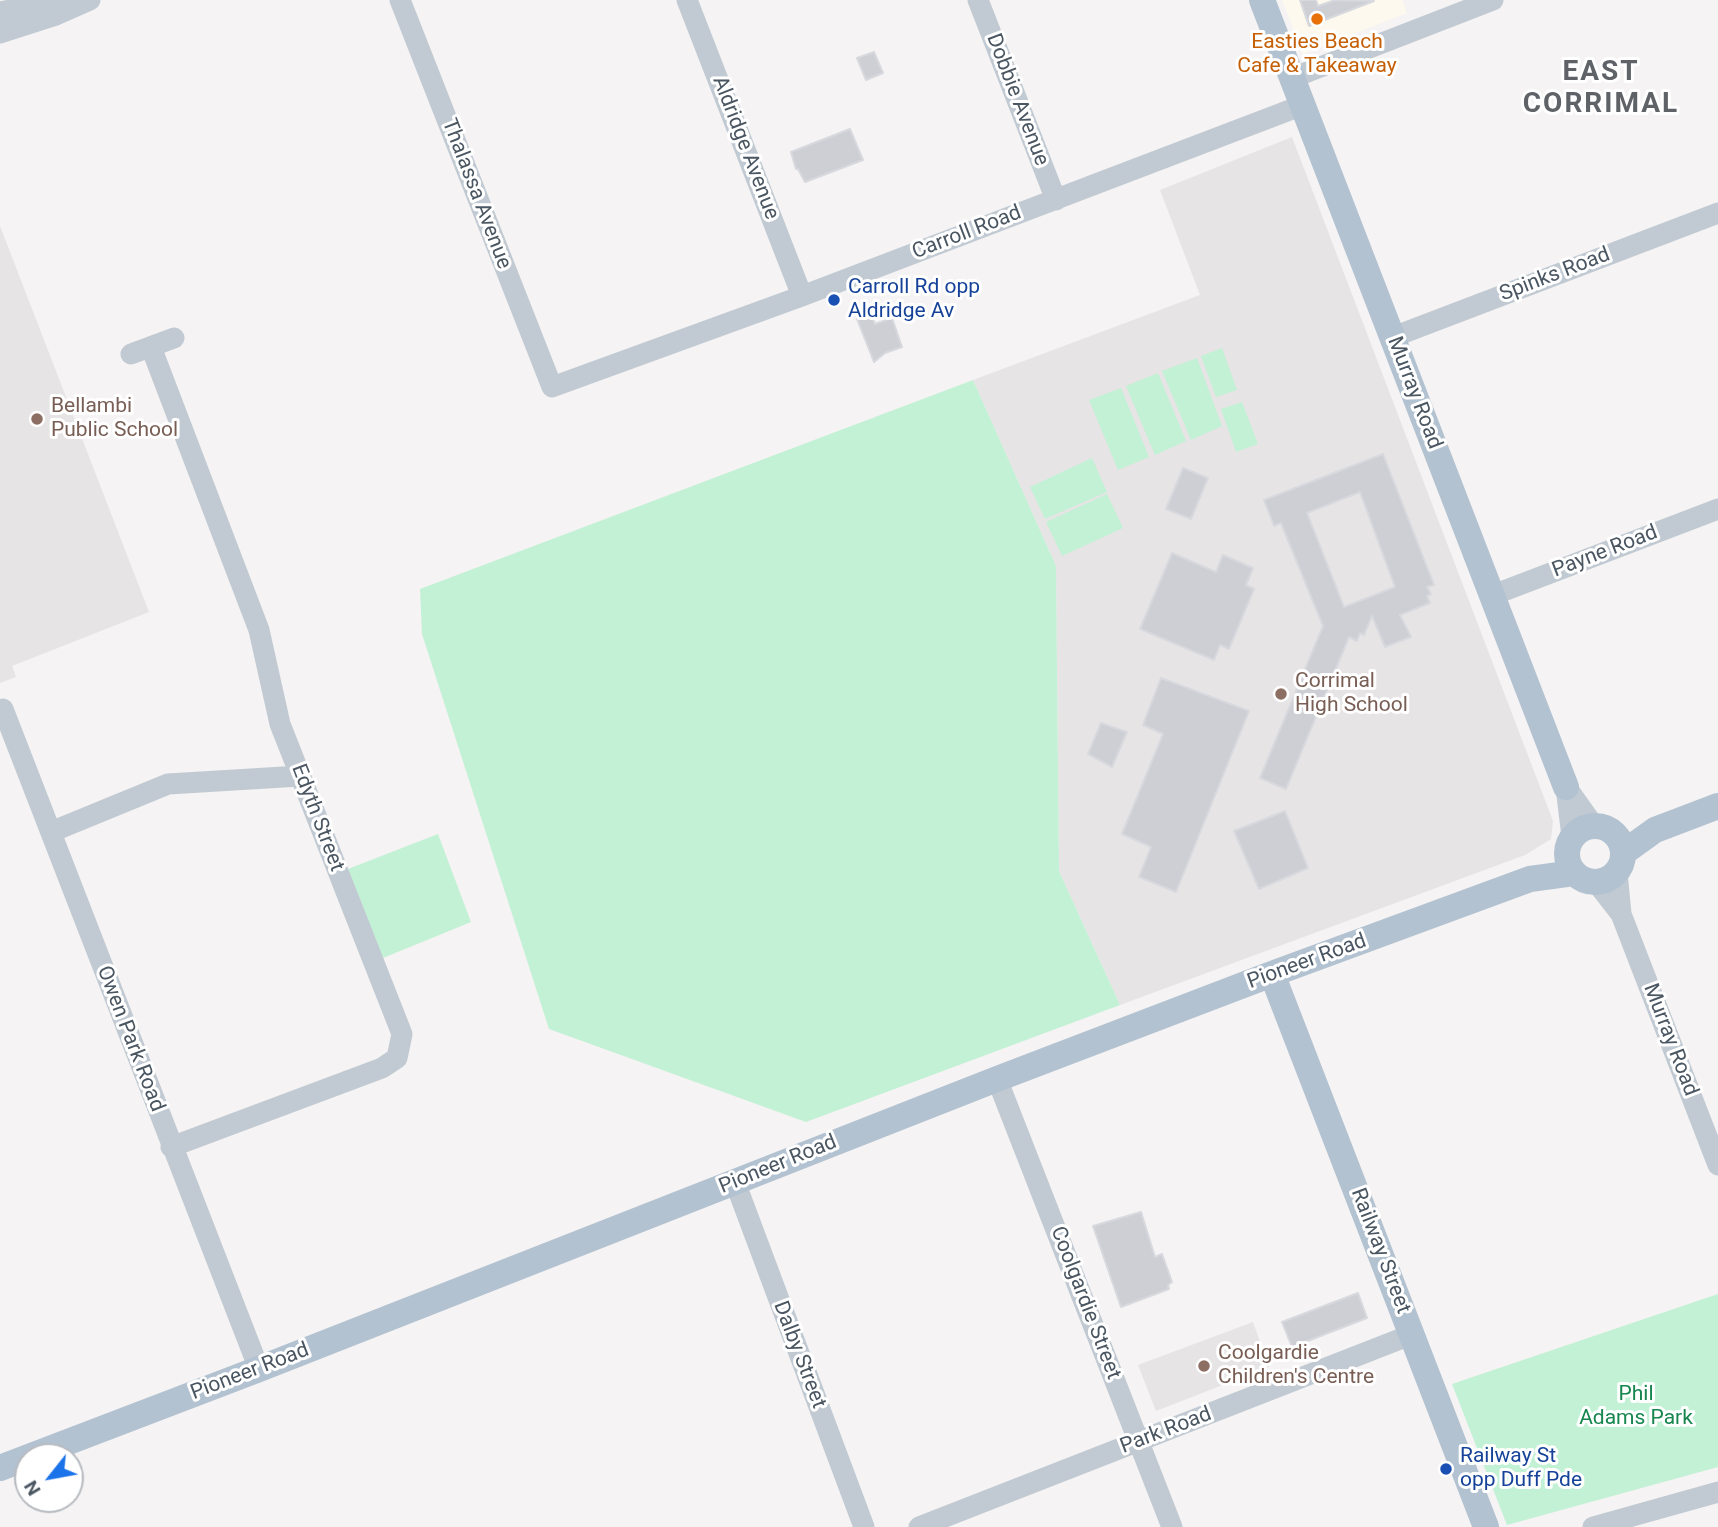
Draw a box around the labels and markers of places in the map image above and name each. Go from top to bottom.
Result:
marker: Easties Beach Cafe & Takeaway [1309,11,1325,27]
place label: Easties Beach Cafe & Takeaway [1237,30,1397,80]
place label: Carroll Rd opp Aldridge Av [848,275,980,325]
marker: Carroll Rd opp Aldridge Av [826,292,842,308]
place label: Bellambi Public School [51,394,178,444]
marker: Bellambi Public School [29,411,45,427]
place label: Corrimal High School [1295,669,1408,719]
marker: Corrimal High School [1273,686,1289,702]
place label: Coolgardie Children's Centre [1218,1341,1374,1391]
marker: Coolgardie Children's Centre [1196,1358,1212,1374]
place label: Railway St opp Duff Pde [1460,1444,1582,1494]
marker: Railway St opp Duff Pde [1438,1461,1454,1477]

